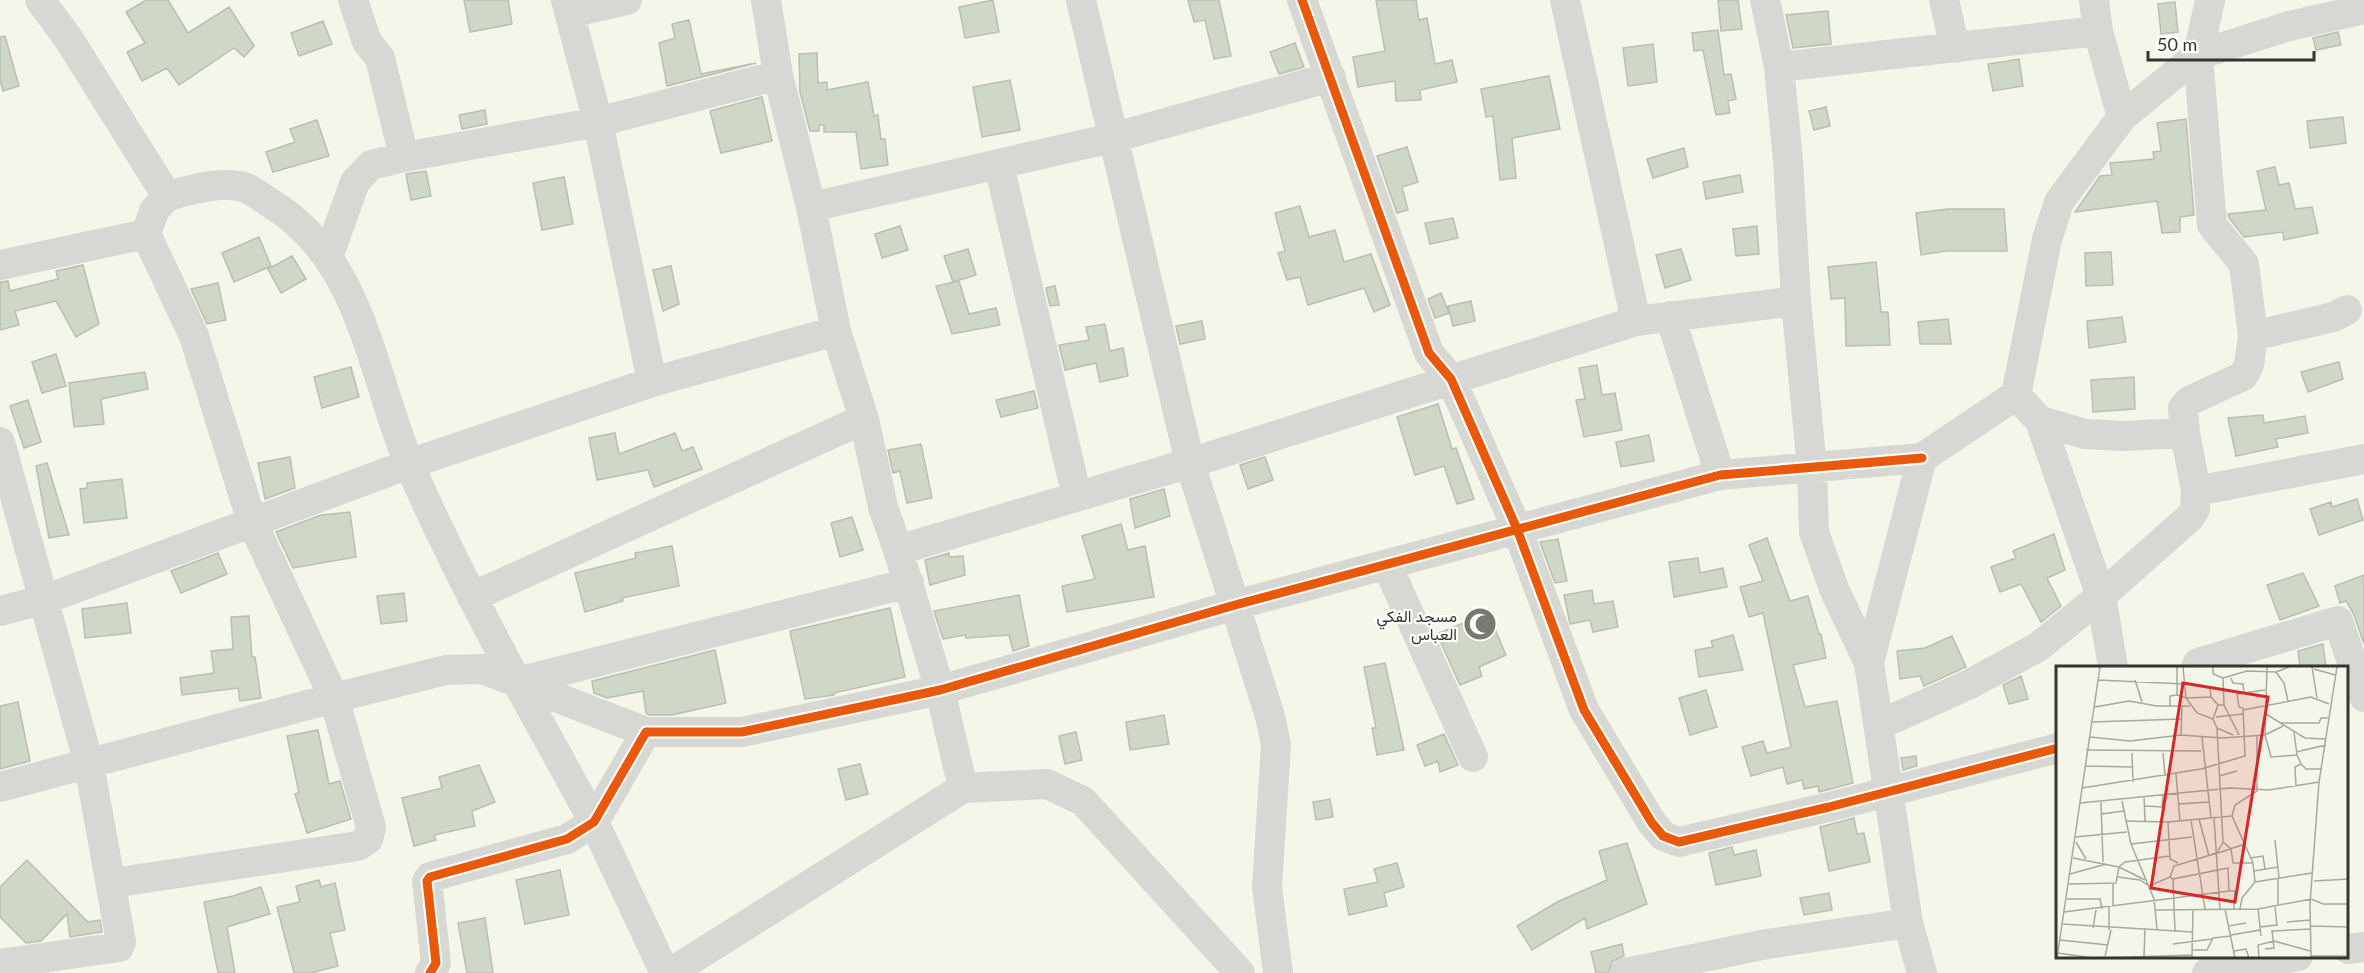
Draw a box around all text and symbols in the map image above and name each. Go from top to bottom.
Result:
scale bar [2148,24,2314,62]
text: 50 m [2157,33,2197,55]
place label: مسجد الفكي العباس [1377,606,1457,645]
mosque icon: مسجد الفكي العباس [1462,606,1498,642]
inset map [2056,666,2349,958]

